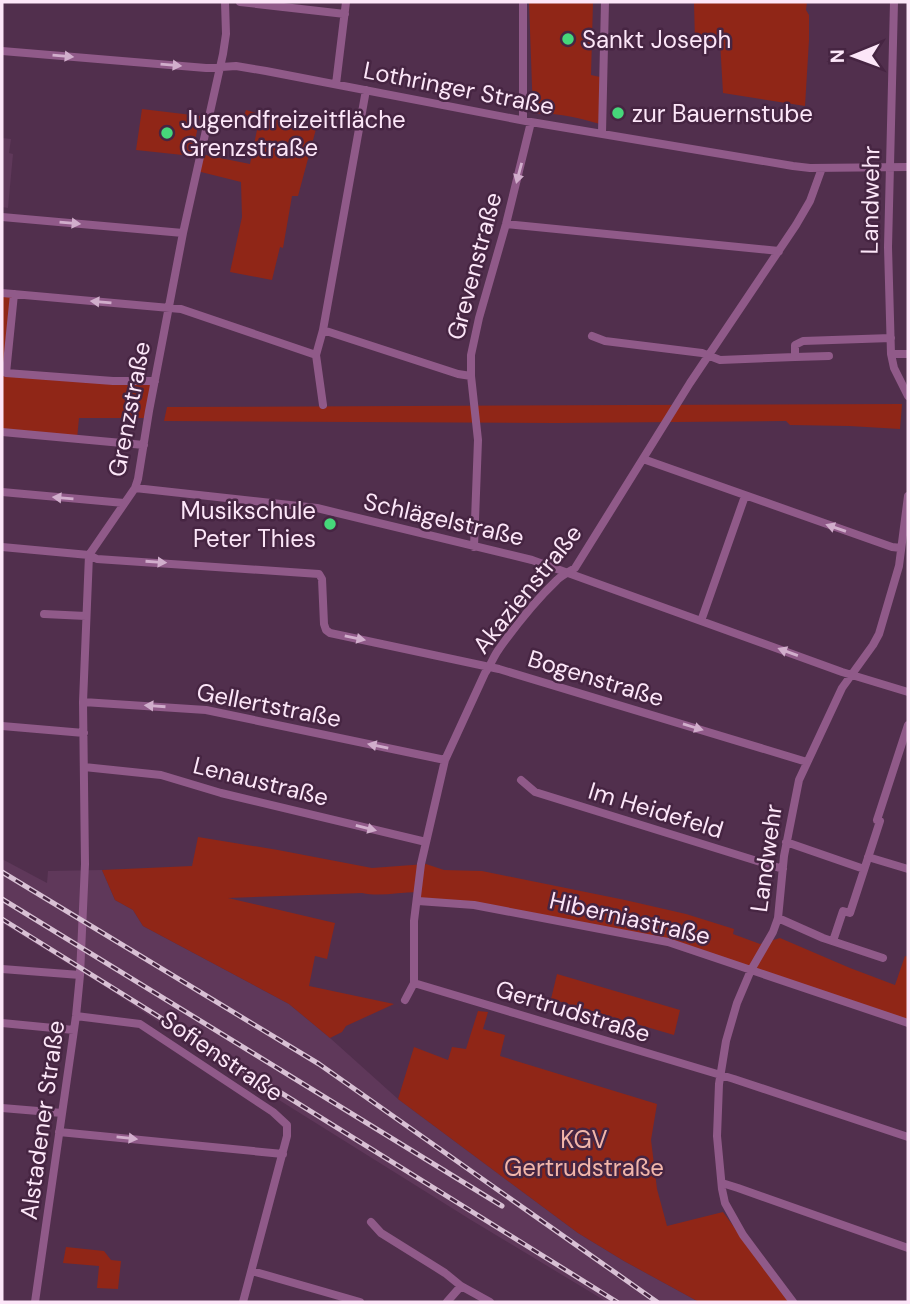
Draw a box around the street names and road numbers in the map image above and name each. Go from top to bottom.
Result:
street label: Lothringer Straße [361,54,557,122]
street label: Landwehr [854,145,886,255]
street label: Grevenstraße [439,189,509,343]
street label: Grenzstraße [101,339,157,479]
street label: Schlägelstraße [361,485,527,553]
street label: Akazienstraße [465,518,589,660]
street label: Bogenstraße [524,643,668,713]
street label: Gellertstraße [194,676,344,734]
street label: Lenaustraße [190,749,332,813]
street label: Im Heidefeld [585,775,727,845]
street label: Landwehr [743,802,789,914]
street label: Hiberniastraße [546,884,714,952]
street label: Gertrudstraße [492,973,654,1049]
street label: Sofienstraße [155,1004,289,1108]
street label: Alstadener Straße [13,1018,71,1222]

